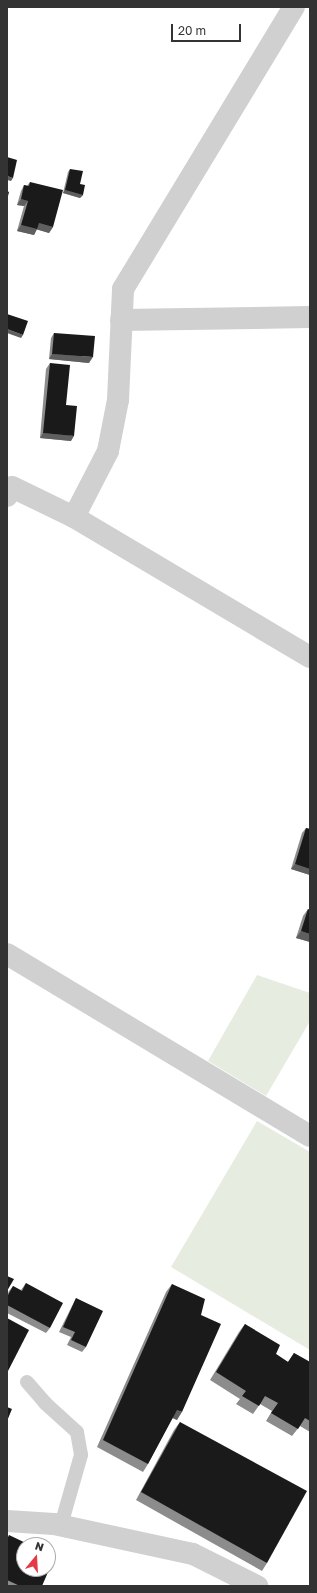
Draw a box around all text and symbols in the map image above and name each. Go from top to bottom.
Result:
scale bar [173,16,243,42]
text: 20 m [178,23,206,38]
north arrow [16,1537,56,1577]
text: N [34,1539,46,1554]

